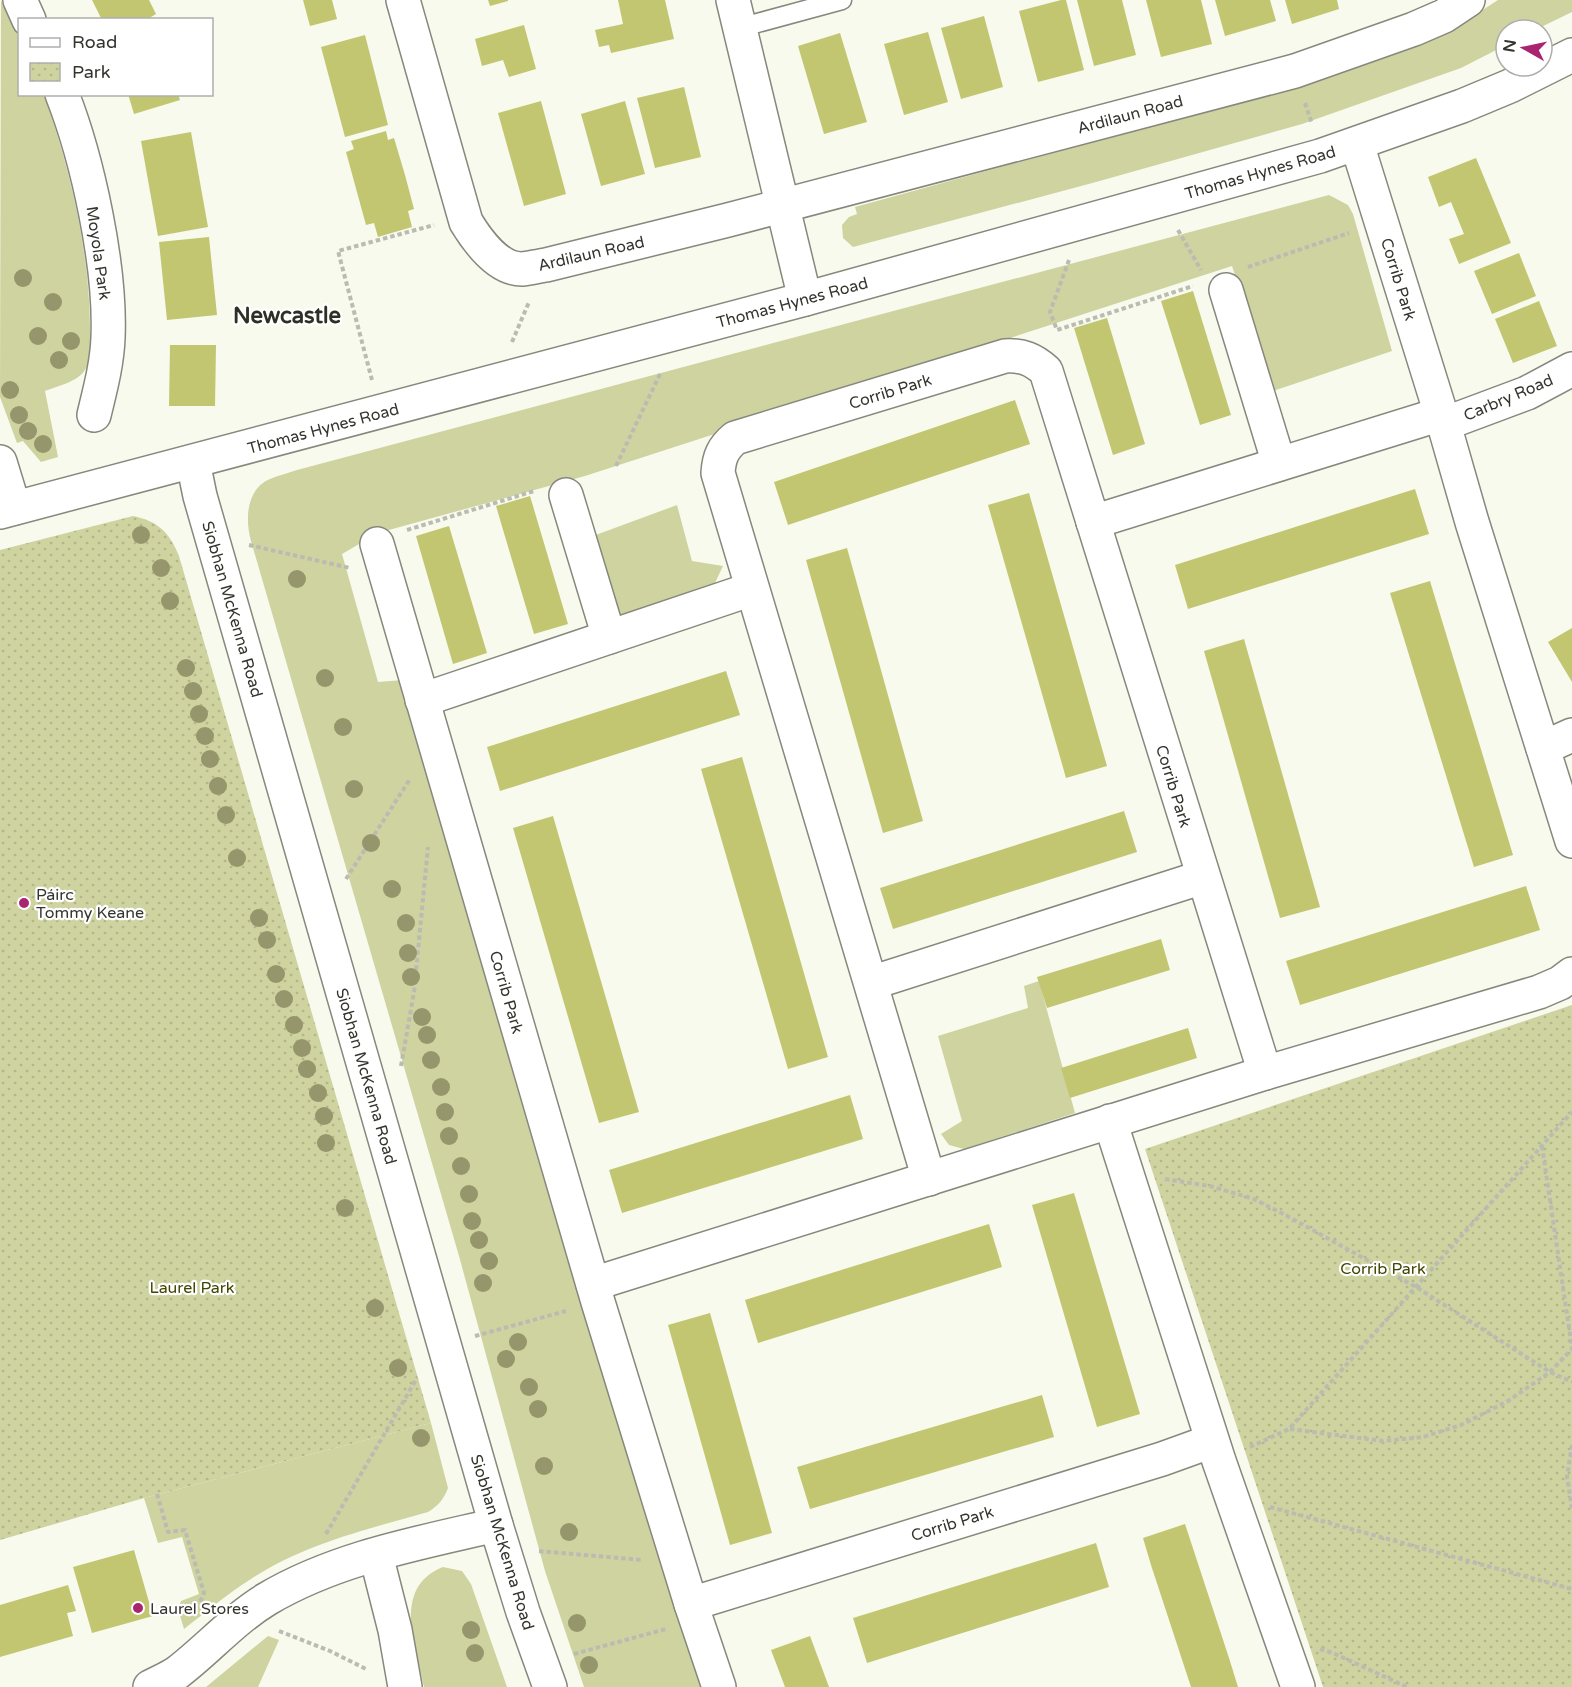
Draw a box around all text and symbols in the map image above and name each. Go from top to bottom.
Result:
legend [18,18,213,96]
north arrow [1494,18,1554,78]
text: Road [72,31,117,53]
text: N [1499,38,1521,54]
text: Park [72,61,111,83]
street label: Ardilaun Road [1075,91,1185,139]
street label: Thomas Hynes Road [1183,142,1338,204]
street label: Moyola Park [82,205,115,302]
street label: Ardilaun Road [536,232,646,276]
street label: Corrib Park [1376,236,1420,323]
street label: Thomas Hynes Road [714,273,870,333]
district label: Newcastle [233,303,341,329]
street label: Corrib Park [847,370,934,414]
street label: Carbry Road [1461,370,1556,426]
street label: Thomas Hynes Road [245,399,401,459]
street label: Siobhan McKenna Road [197,519,267,700]
street label: Corrib Park [1151,743,1195,830]
place label: Páirc Tommy Keane [36,885,144,923]
marker: Páirc Tommy Keane [17,896,31,910]
street label: Corrib Park [485,949,527,1036]
street label: Siobhan McKenna Road [331,986,401,1167]
park label: Corrib Park [1340,1259,1426,1279]
park label: Laurel Park [149,1278,235,1298]
street label: Siobhan McKenna Road [466,1452,538,1633]
street label: Corrib Park [909,1502,996,1546]
place label: Laurel Stores [150,1599,249,1619]
marker: Laurel Stores [131,1601,145,1615]

